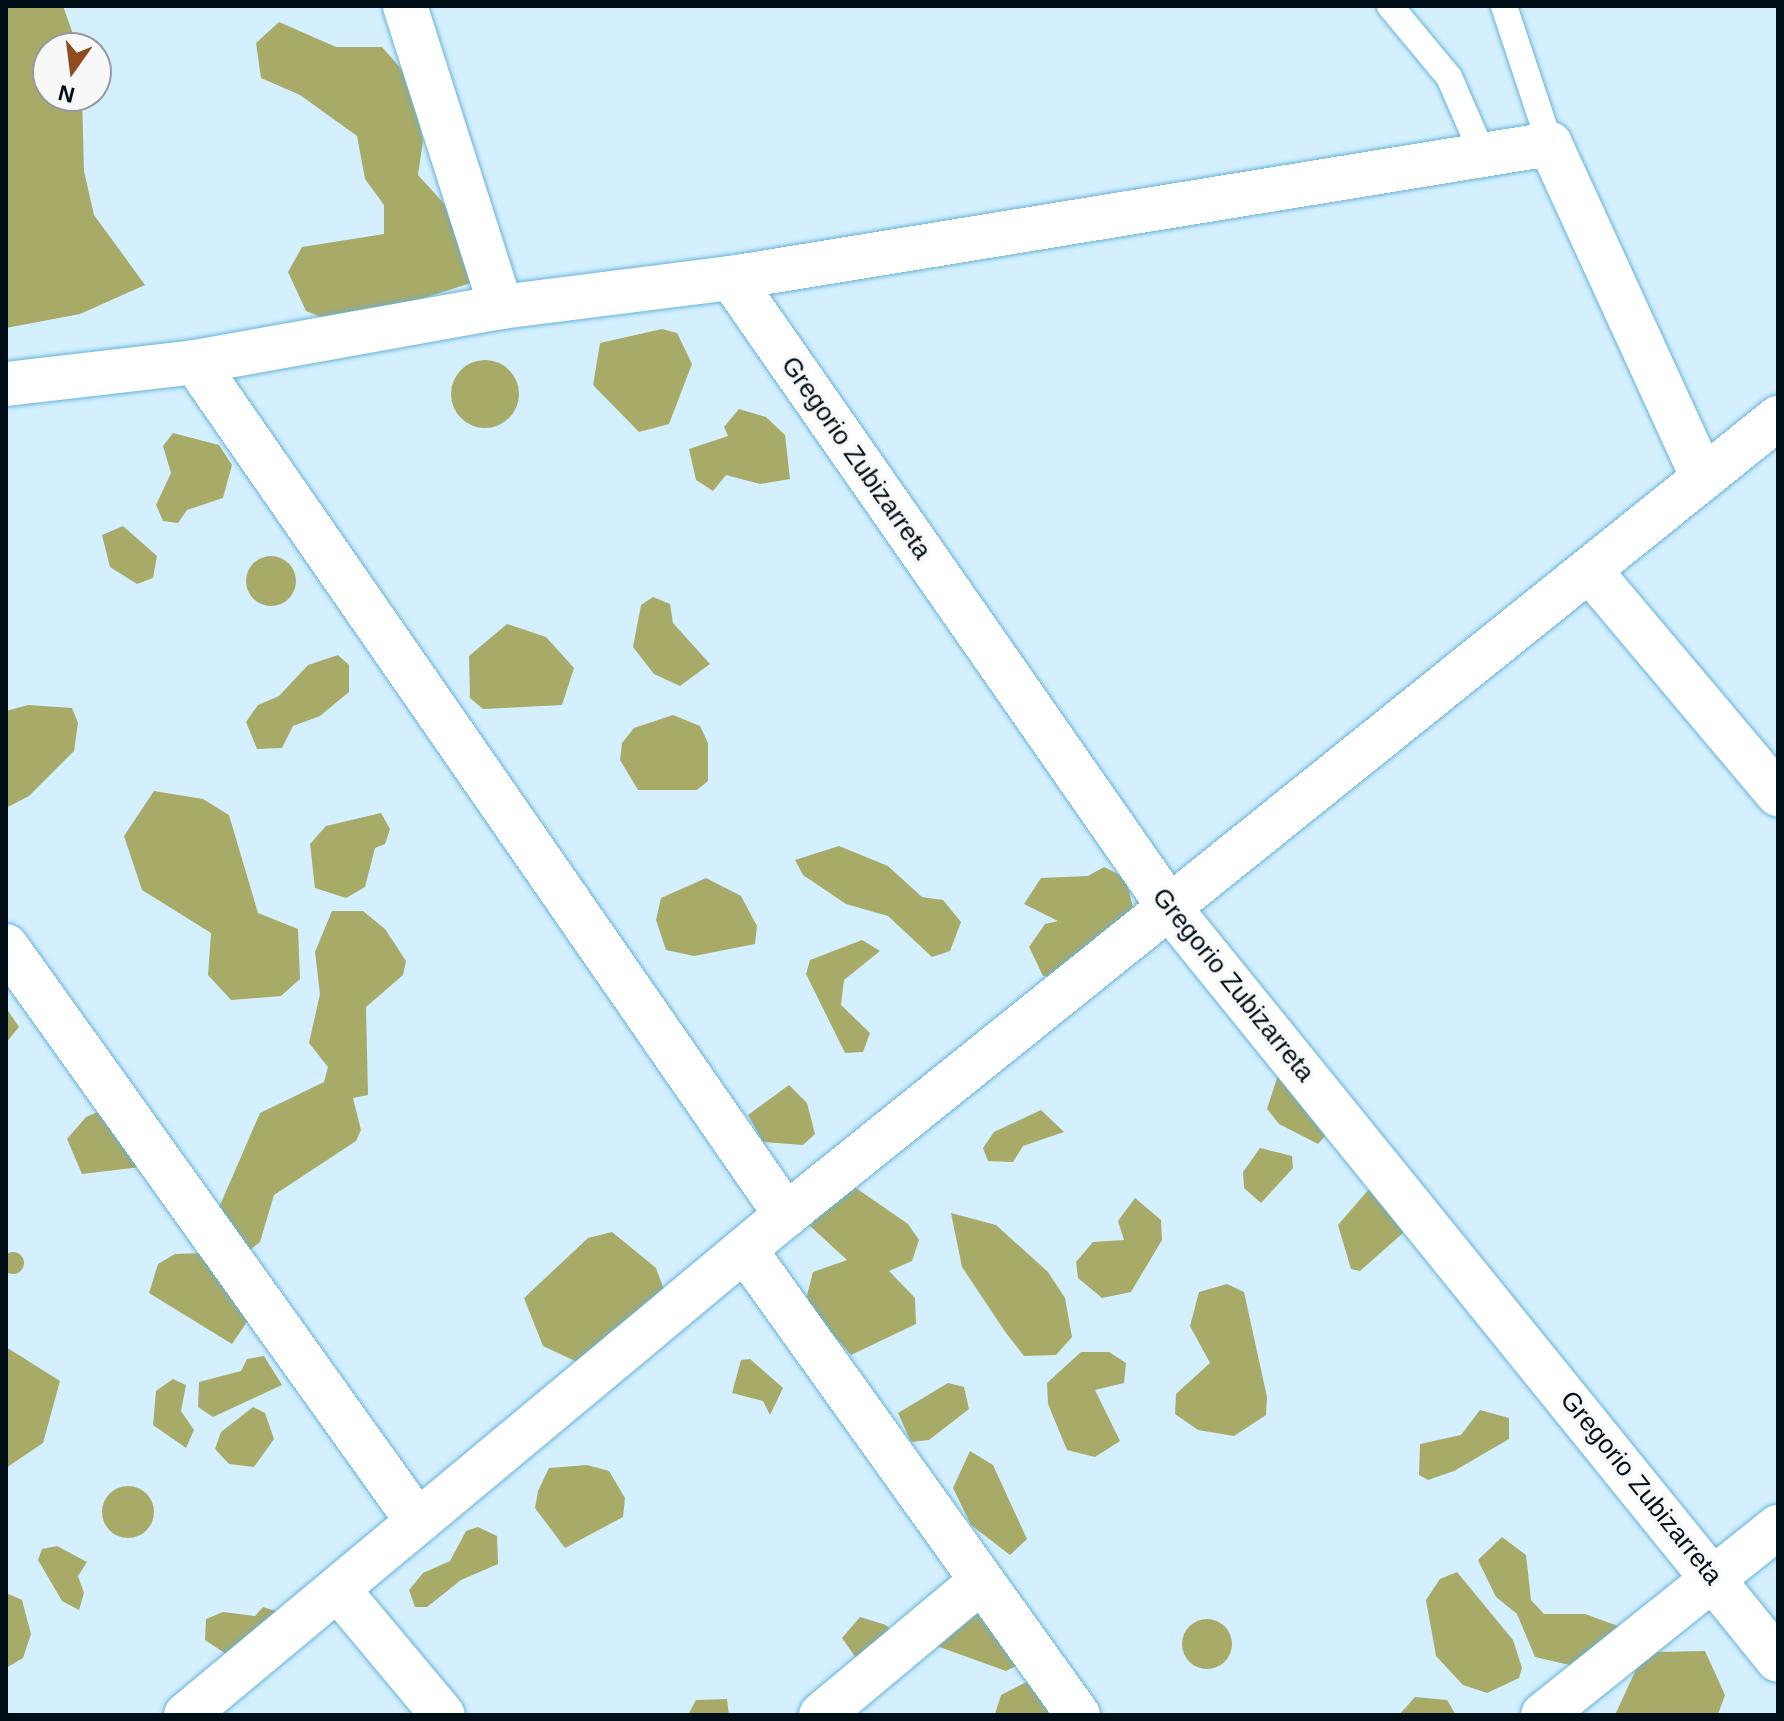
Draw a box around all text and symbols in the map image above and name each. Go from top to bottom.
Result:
north arrow [32,32,112,112]
text: N [56,80,77,108]
street label: Gregorio Zubizarreta [774,351,938,565]
street label: Gregorio Zubizarreta [1145,882,1321,1088]
street label: Gregorio Zubizarreta [1553,1385,1729,1591]

